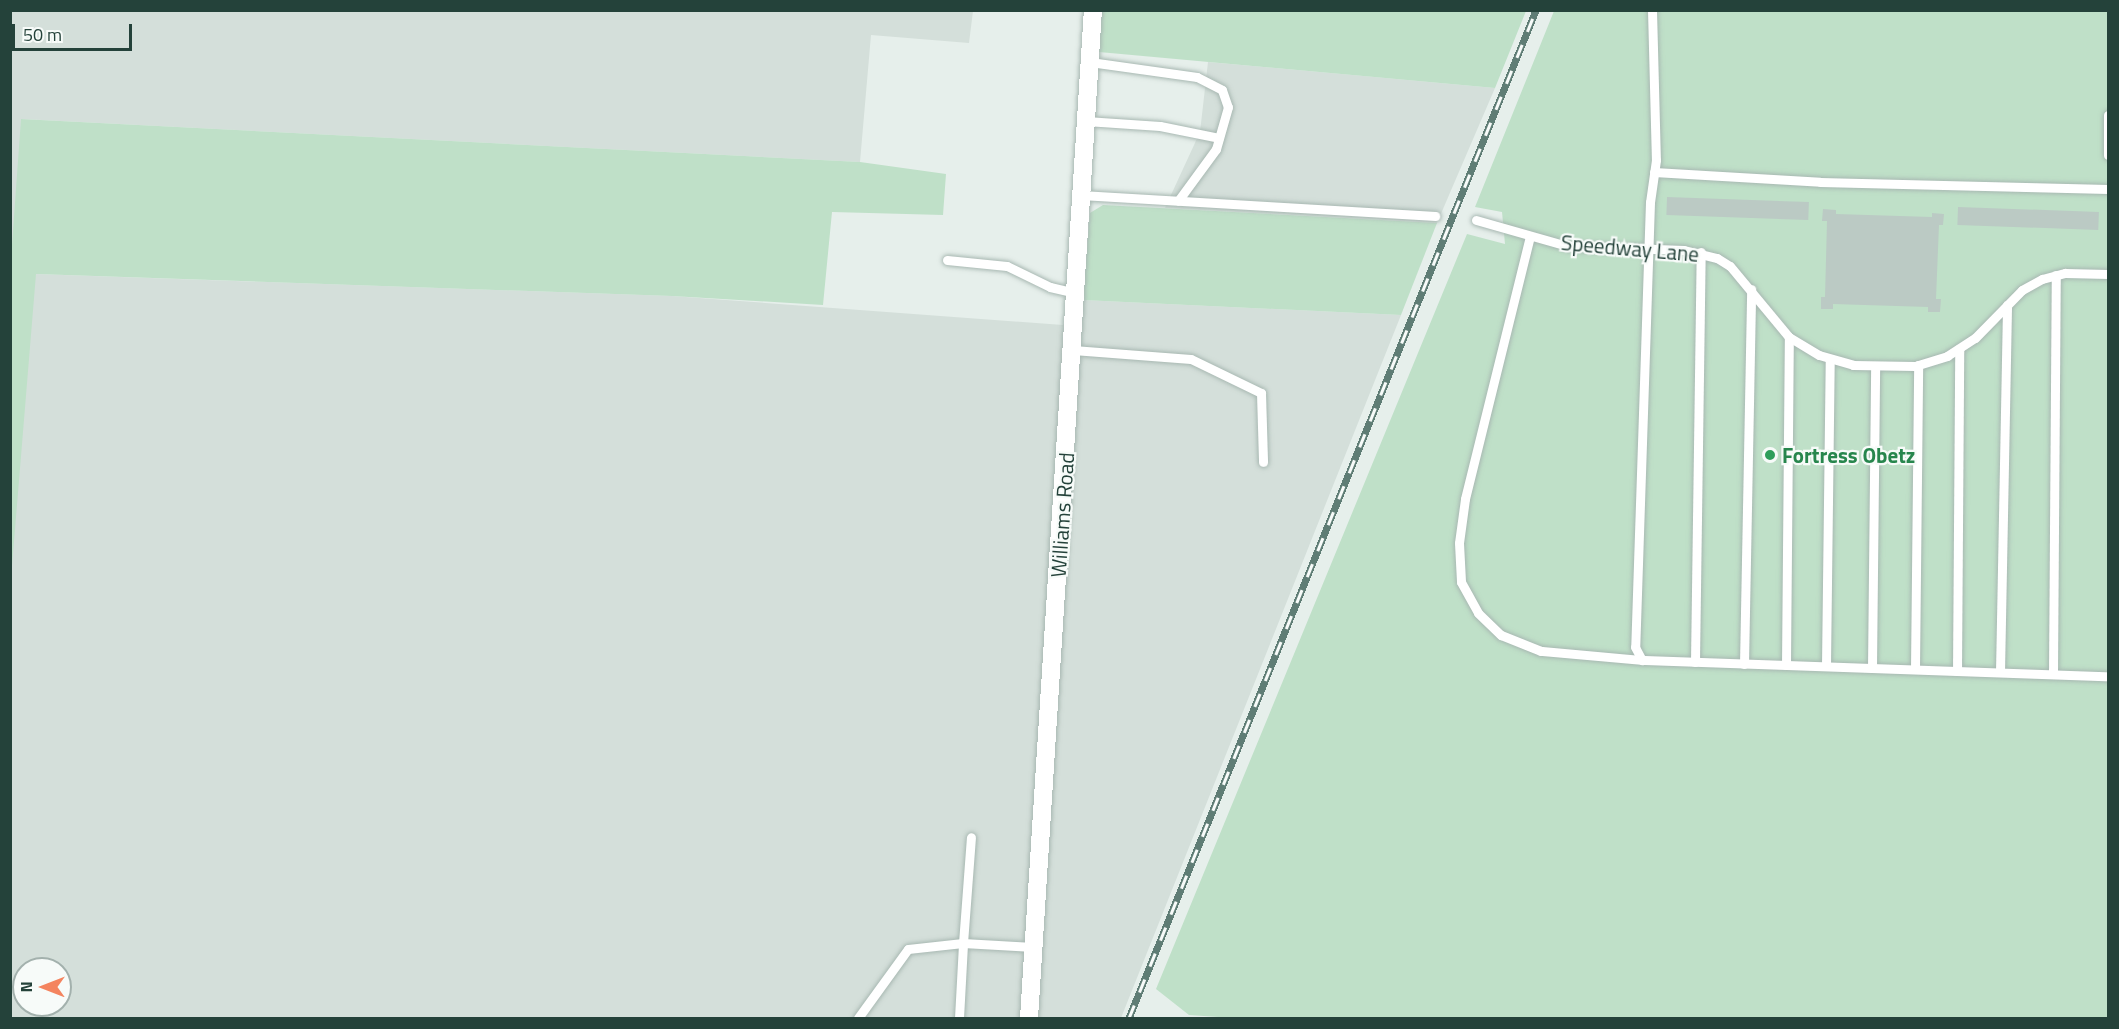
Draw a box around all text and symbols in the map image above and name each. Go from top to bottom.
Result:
scale bar [15,12,135,50]
text: 50 m [23,21,62,48]
street label: Speedway Lane [1560,229,1700,267]
place label: Fortress Obetz [1782,442,1915,468]
marker: Fortress Obetz [1763,448,1777,462]
street label: Williams Road [1045,452,1079,578]
north arrow [12,957,72,1017]
text: N [14,981,38,993]

